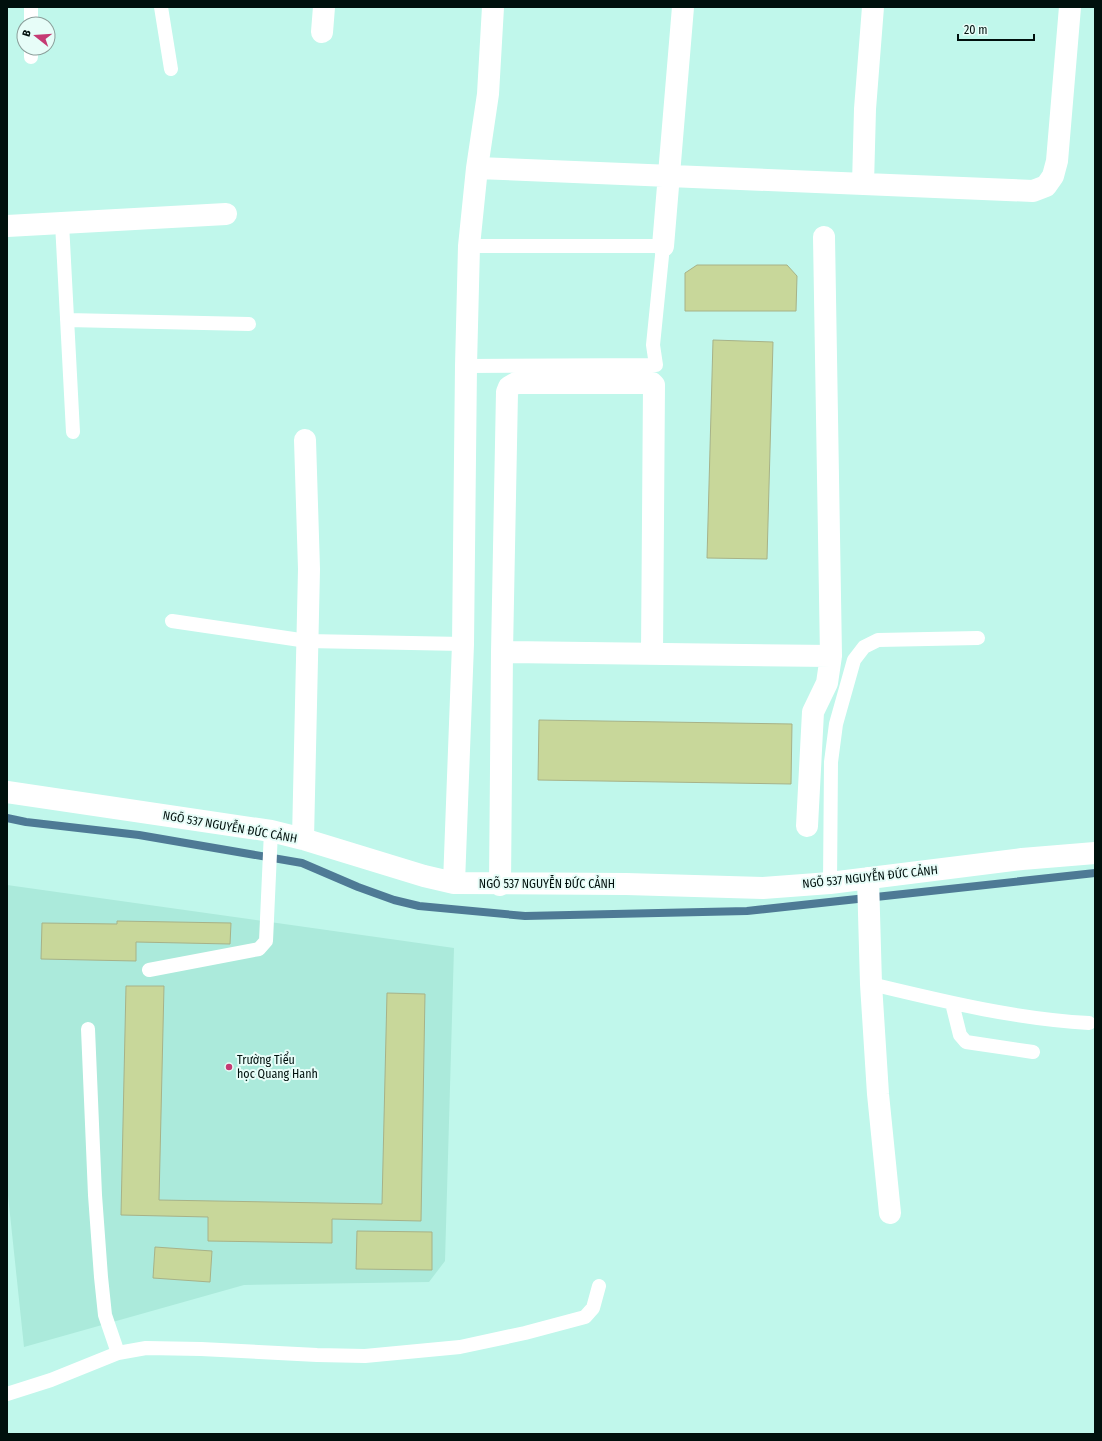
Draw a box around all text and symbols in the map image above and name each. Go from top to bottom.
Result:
north arrow [16,16,56,56]
scale bar [958,16,1034,42]
text: 20 m [964,23,988,37]
text: B [20,28,34,38]
street label: NGÕ 537 NGUYỄN ĐỨC CẢNH [162,806,299,846]
street label: NGÕ 537 NGUYỄN ĐỨC CẢNH [801,861,938,891]
street label: NGÕ 537 NGUYỄN ĐỨC CẢNH [479,875,615,891]
place label: Trường Tiểu học Quang Hanh [237,1051,318,1081]
marker: Trường Tiểu học Quang Hanh [224,1062,234,1072]

